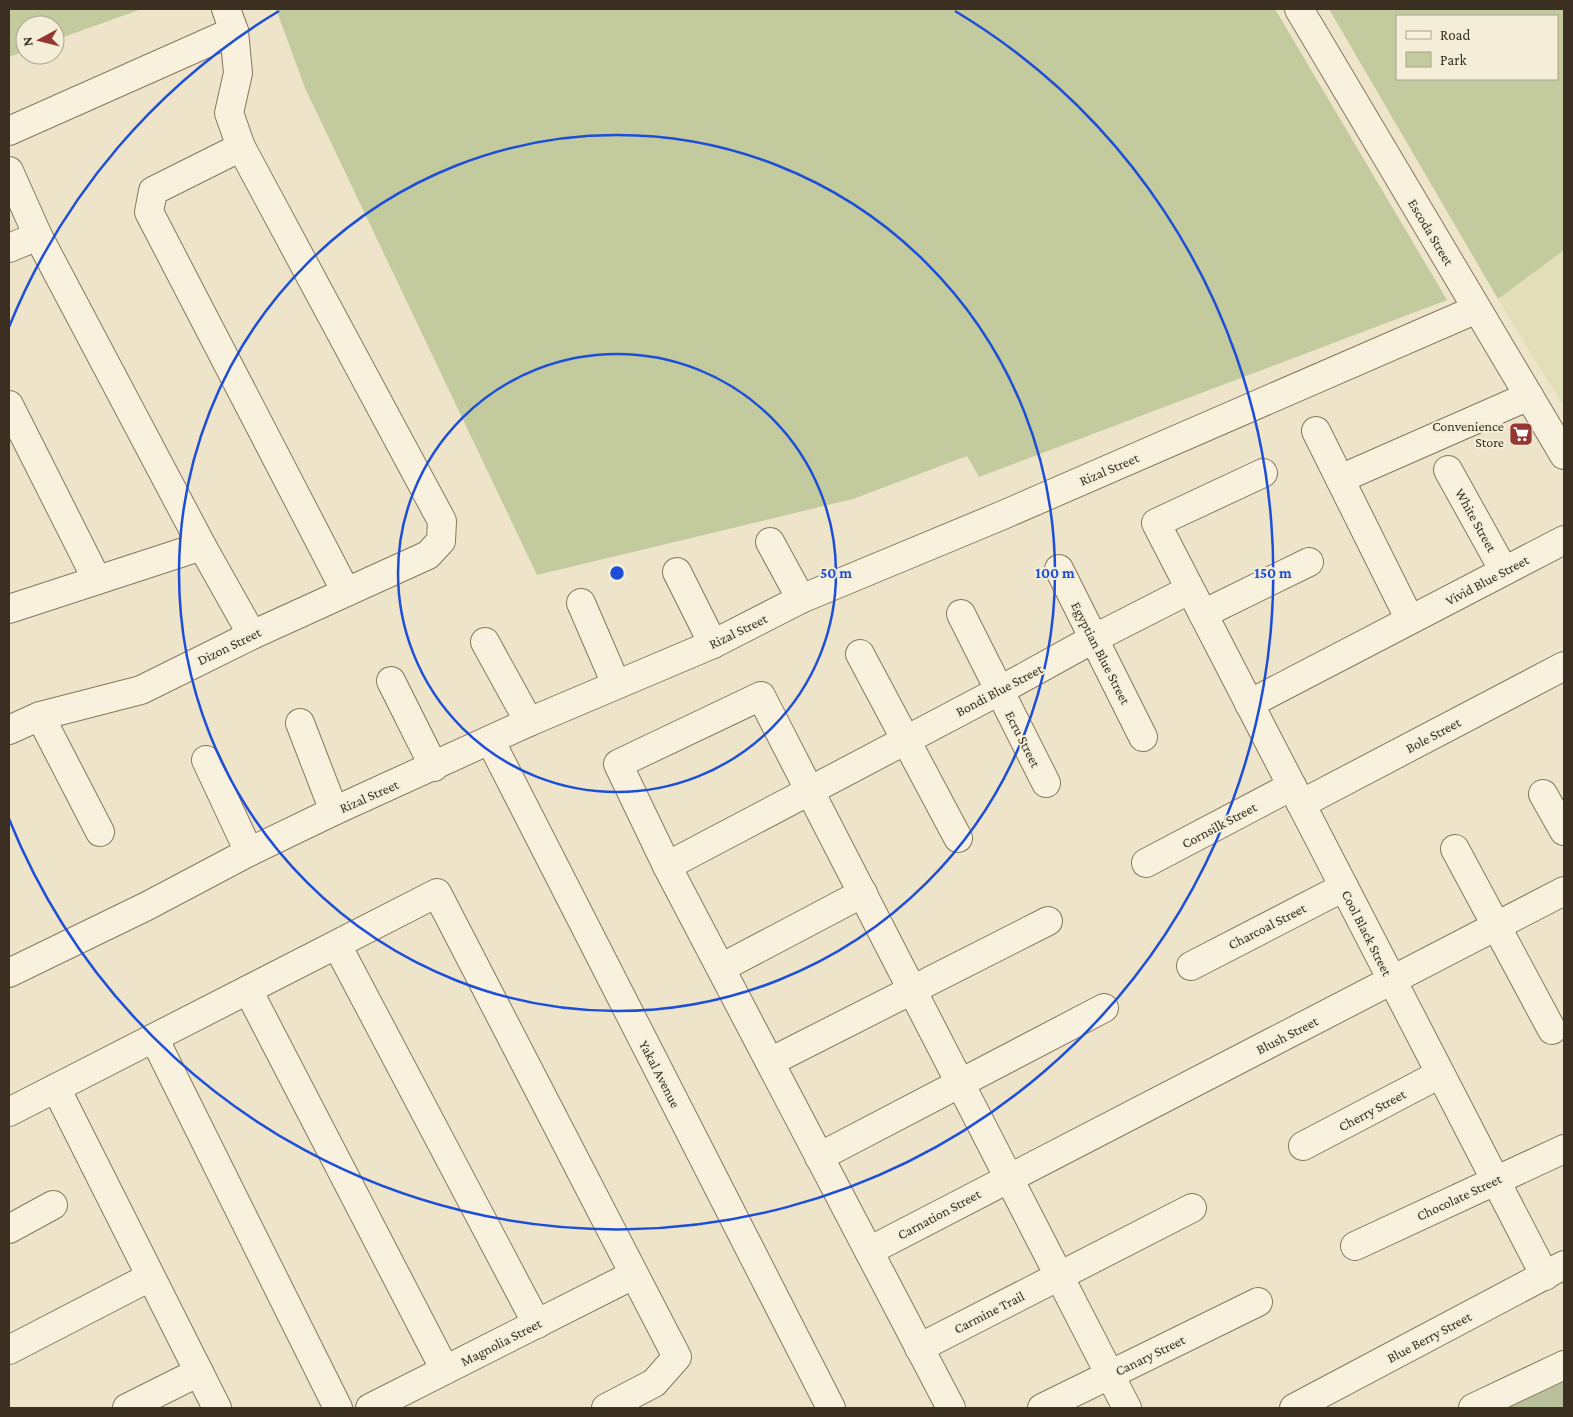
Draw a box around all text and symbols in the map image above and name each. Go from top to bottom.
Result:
north arrow [15,15,65,65]
legend [1396,15,1558,80]
text: Road [1440,27,1471,43]
text: N [19,35,36,47]
text: Park [1440,52,1467,68]
street label: Escoda Street [1405,196,1457,269]
place label: Convenience Store [1432,418,1504,450]
supermarket icon: Convenience Store [1508,421,1534,447]
street label: Rizal Street [1077,449,1141,489]
street label: White Street [1452,485,1500,555]
street label: Vivid Blue Street [1443,551,1532,609]
centre of rings [608,564,626,582]
text: 50 m [820,565,852,581]
text: 100 m [1035,565,1075,581]
text: 150 m [1254,565,1292,581]
street label: Egyptian Blue Street [1068,599,1134,707]
street label: Rizal Street [706,610,770,652]
street label: Dizon Street [195,624,264,668]
street label: Bondi Blue Street [953,660,1046,720]
street label: Ecru Street [1002,708,1044,770]
street label: Bole Street [1403,714,1464,756]
street label: Rizal Street [337,776,401,816]
street label: Cornsilk Street [1179,798,1260,851]
street label: Cool Black Street [1339,887,1396,979]
street label: Charcoal Street [1225,899,1309,952]
street label: Blush Street [1253,1012,1321,1057]
street label: Yakal Avenue [636,1038,684,1110]
street label: Cherry Street [1336,1085,1409,1134]
street label: Chocolate Street [1414,1170,1504,1224]
street label: Carnation Street [895,1185,984,1243]
street label: Carmine Trail [951,1287,1027,1337]
street label: Blue Berry Street [1384,1308,1474,1366]
street label: Magnolia Street [458,1315,544,1369]
street label: Canary Street [1113,1331,1188,1379]

